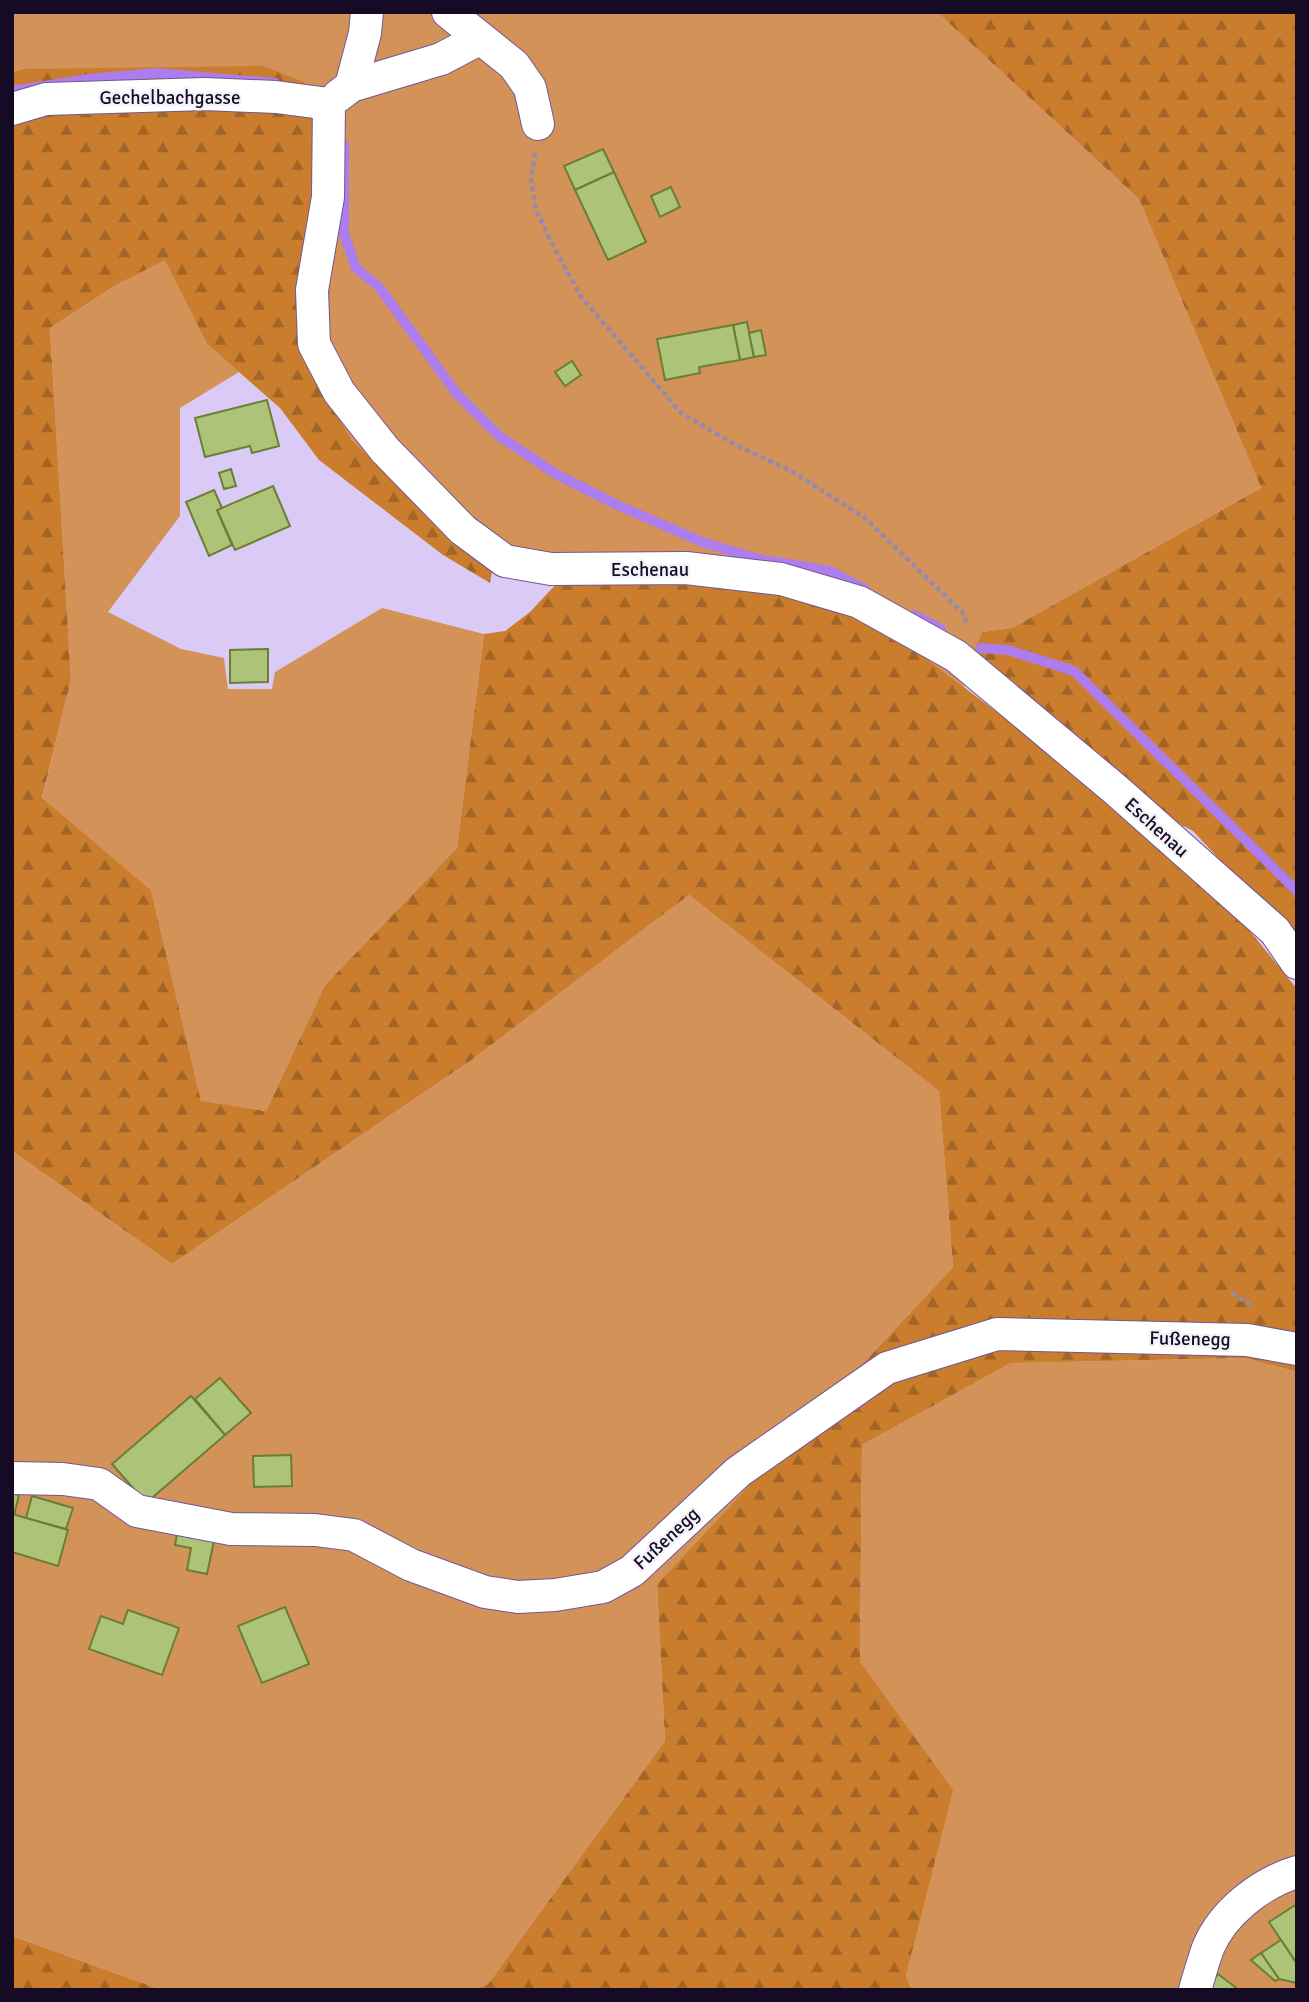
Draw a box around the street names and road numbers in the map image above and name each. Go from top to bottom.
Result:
street label: Gechelbachgasse [100,86,240,110]
street label: Eschenau [611,558,689,582]
street label: Eschenau [1119,793,1193,863]
street label: Fußenegg [1149,1326,1231,1352]
street label: Fußenegg [629,1502,705,1575]

